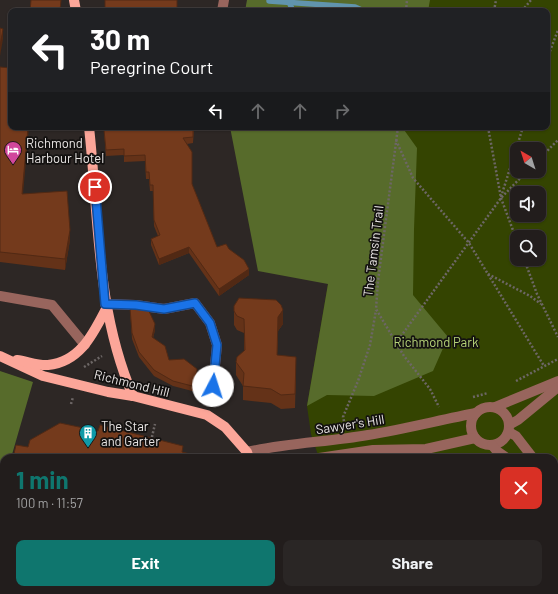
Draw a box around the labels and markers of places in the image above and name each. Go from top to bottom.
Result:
place label: Richmond Harbour Hotel [26,135,104,166]
hotel icon: Richmond Harbour Hotel [3,140,23,165]
pin [78,170,112,204]
place label: The Star and Garter [101,418,160,449]
building icon: The Star and Garter [78,423,98,448]

